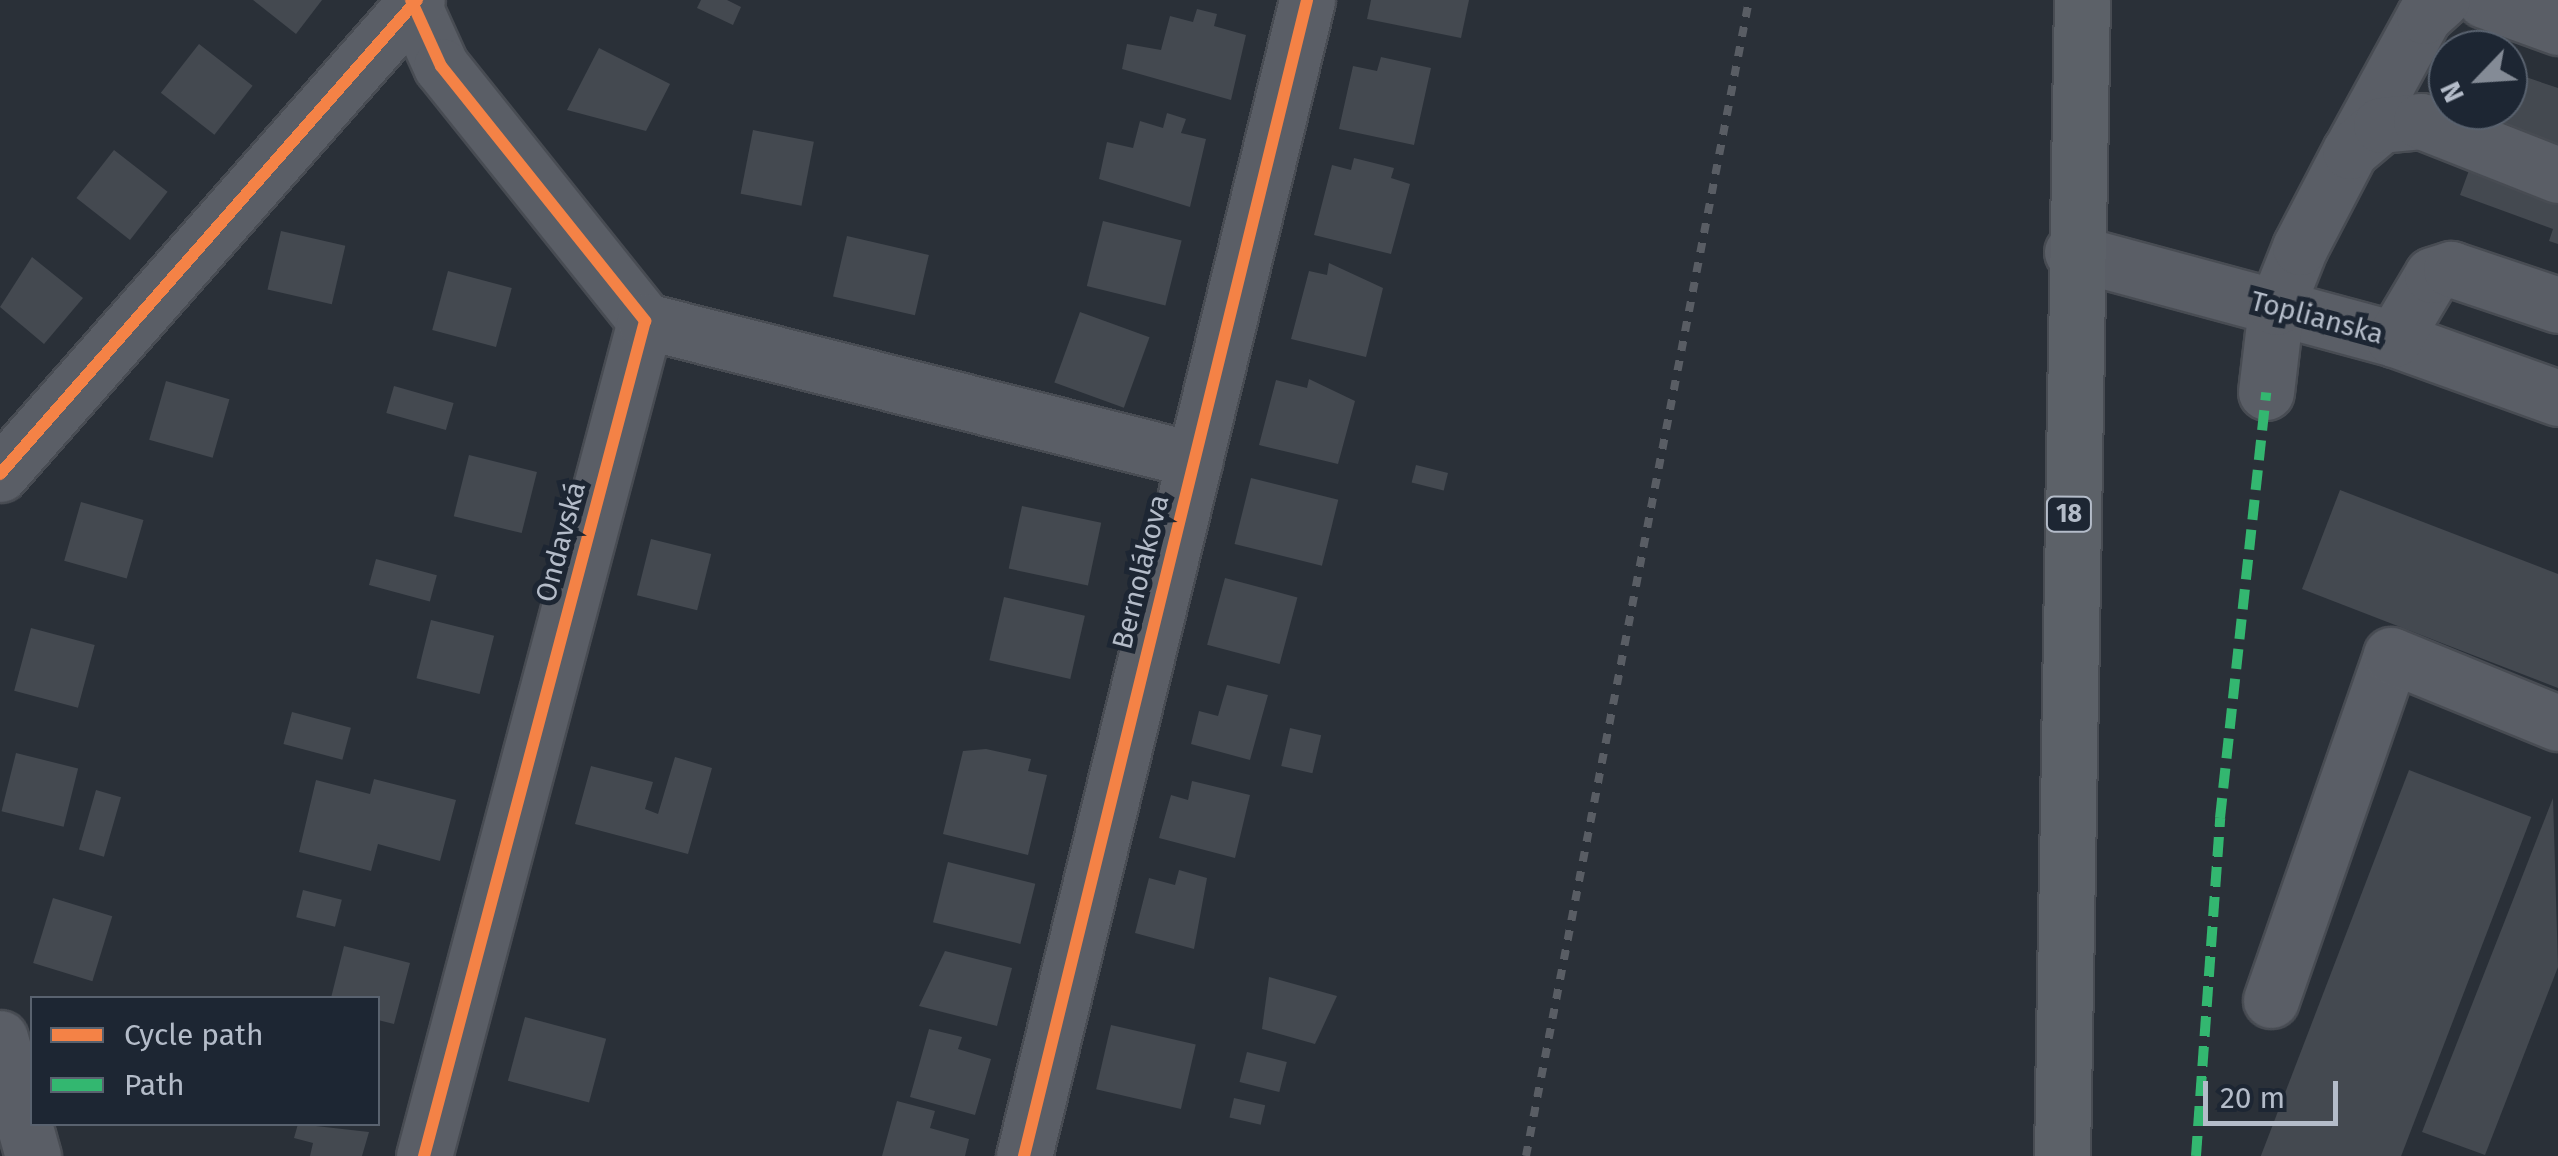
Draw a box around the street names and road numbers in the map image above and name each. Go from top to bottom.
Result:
street label: Toplianska [2247,284,2387,352]
street label: Ondavská [529,478,593,606]
street label: Bernolákova [1106,491,1176,653]
road number: 18 [2044,494,2094,534]

